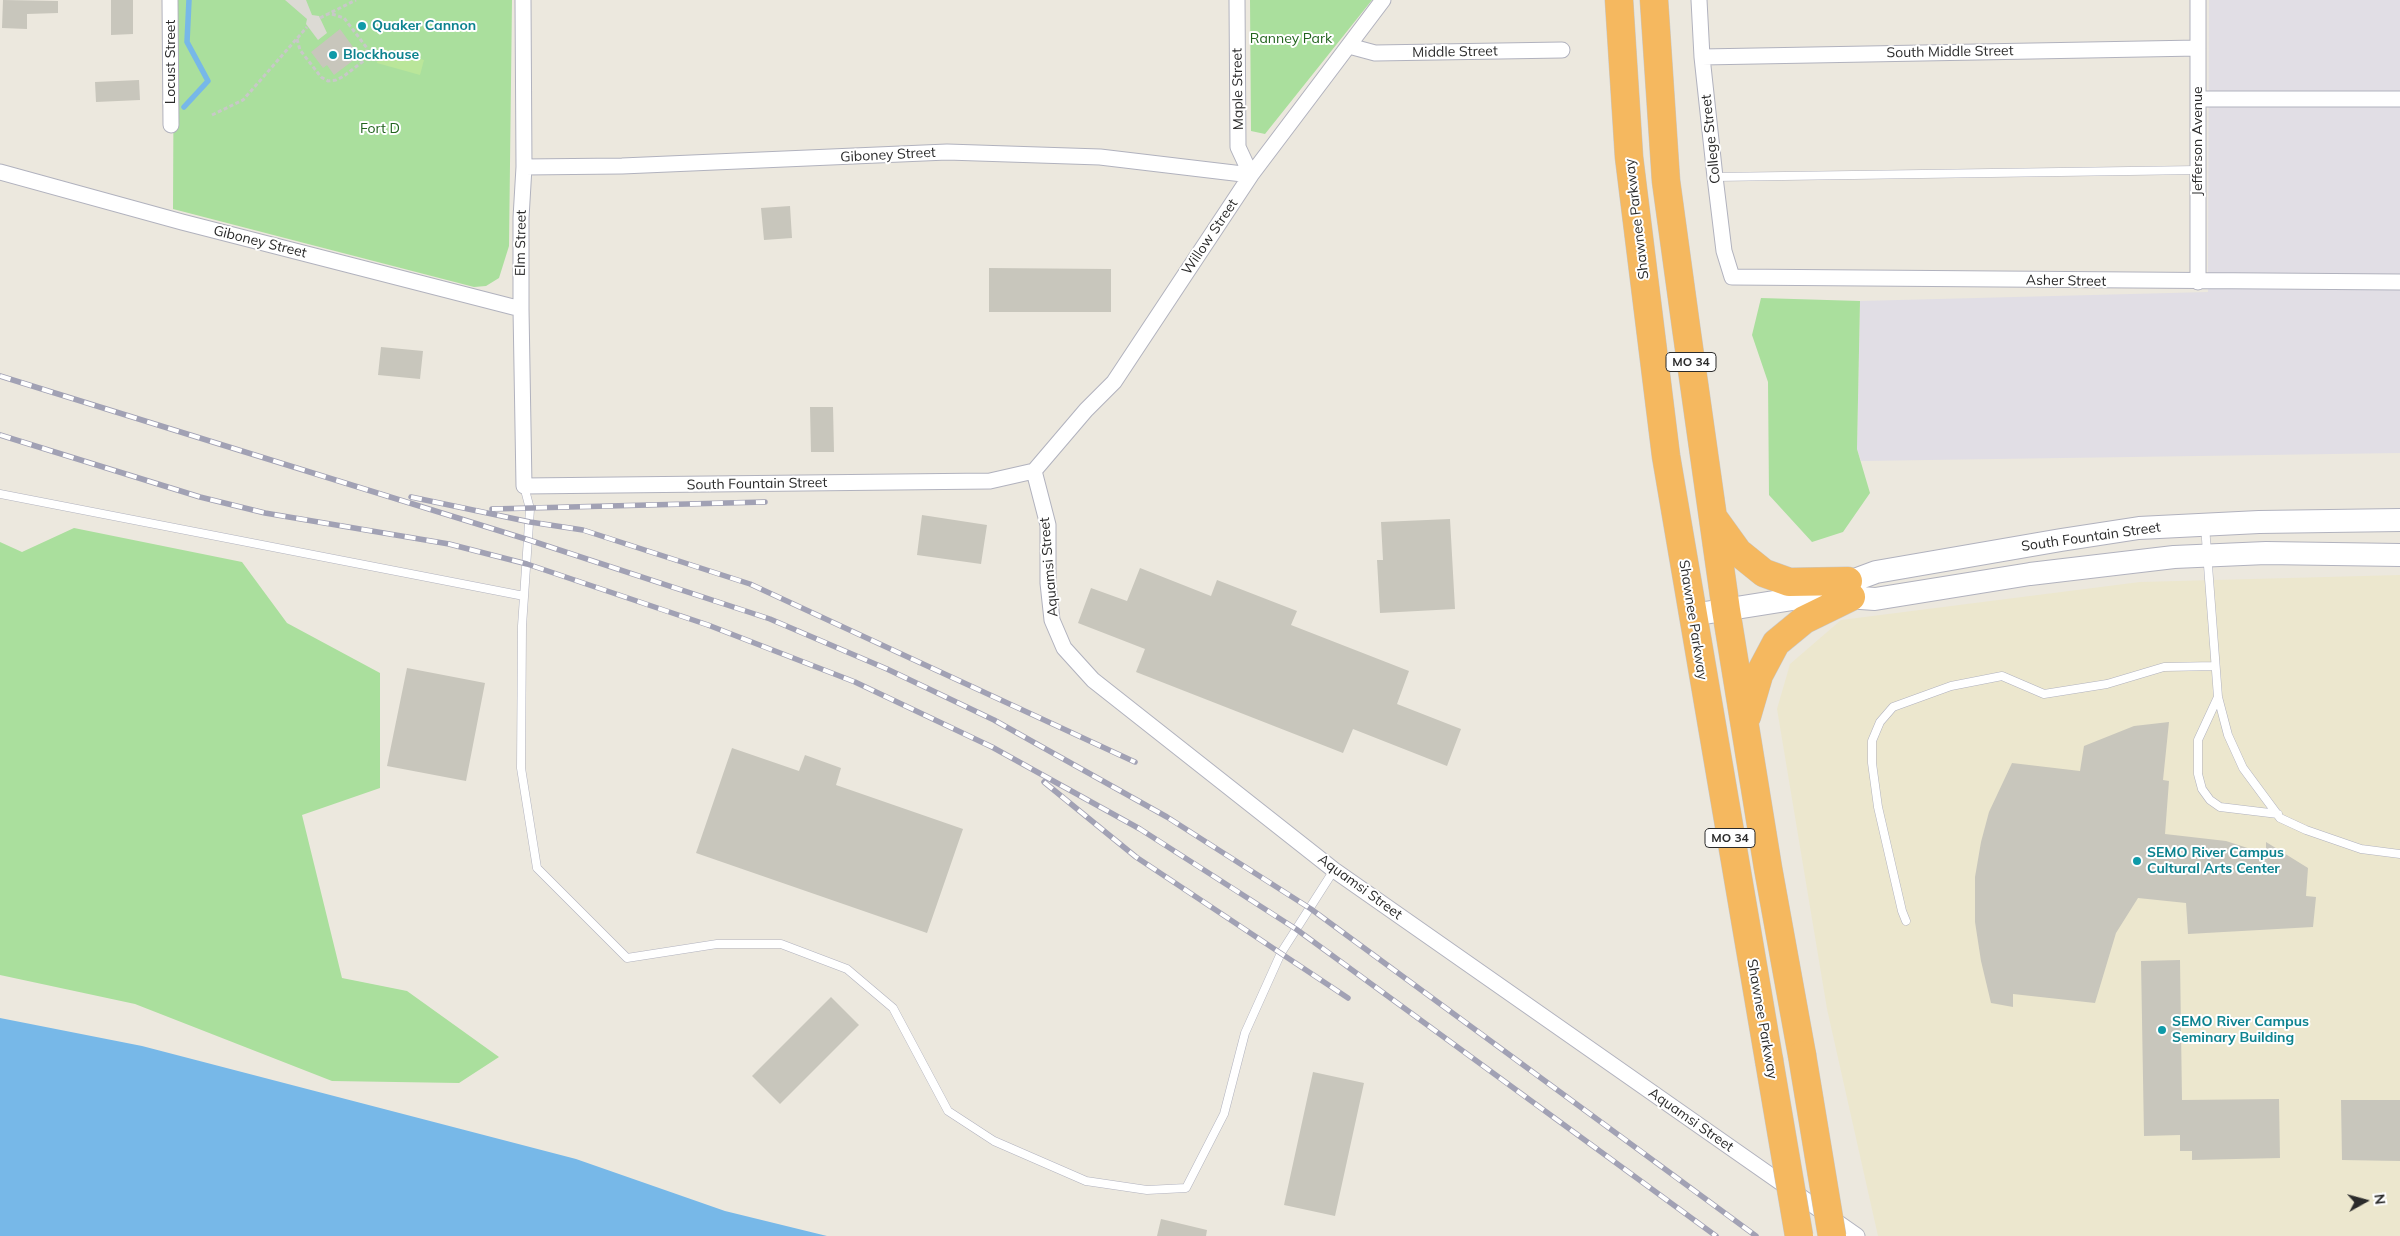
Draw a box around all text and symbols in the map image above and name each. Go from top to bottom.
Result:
place label: Quaker Cannon [372,18,476,34]
street label: Locust Street [163,20,179,104]
marker: Quaker Cannon [356,20,368,32]
park label: Ranney Park [1250,31,1332,47]
street label: South Middle Street [1886,42,2014,62]
street label: Middle Street [1412,43,1498,61]
place label: Blockhouse [343,47,419,63]
street label: Maple Street [1229,48,1247,130]
marker: Blockhouse [327,49,339,61]
street label: Jefferson Avenue [2190,86,2206,196]
street label: College Street [1698,93,1724,185]
park label: Fort D [360,121,400,137]
street label: Giboney Street [840,144,936,166]
street label: Shawnee Parkway [1621,158,1653,280]
street label: Willow Street [1178,196,1242,278]
street label: Elm Street [512,210,530,276]
street label: Giboney Street [212,222,308,262]
street label: Asher Street [2026,272,2106,290]
road number: MO 34 [1666,352,1716,372]
street label: South Fountain Street [687,474,827,494]
street label: Aquamsi Street [1036,516,1062,618]
street label: South Fountain Street [2020,519,2162,555]
street label: Shawnee Parkway [1675,559,1711,681]
road number: MO 34 [1705,828,1755,848]
place label: SEMO River Campus Cultural Arts Center [2147,845,2284,878]
street label: Aquamsi Street [1315,851,1405,923]
marker: SEMO River Campus Cultural Arts Center [2131,855,2143,867]
street label: Shawnee Parkway [1743,958,1781,1080]
place label: SEMO River Campus Seminary Building [2172,1014,2309,1046]
marker: SEMO River Campus Seminary Building [2156,1024,2168,1036]
street label: Aquamsi Street [1645,1084,1737,1156]
north arrow [2340,1176,2390,1226]
text: N [2370,1193,2389,1206]

